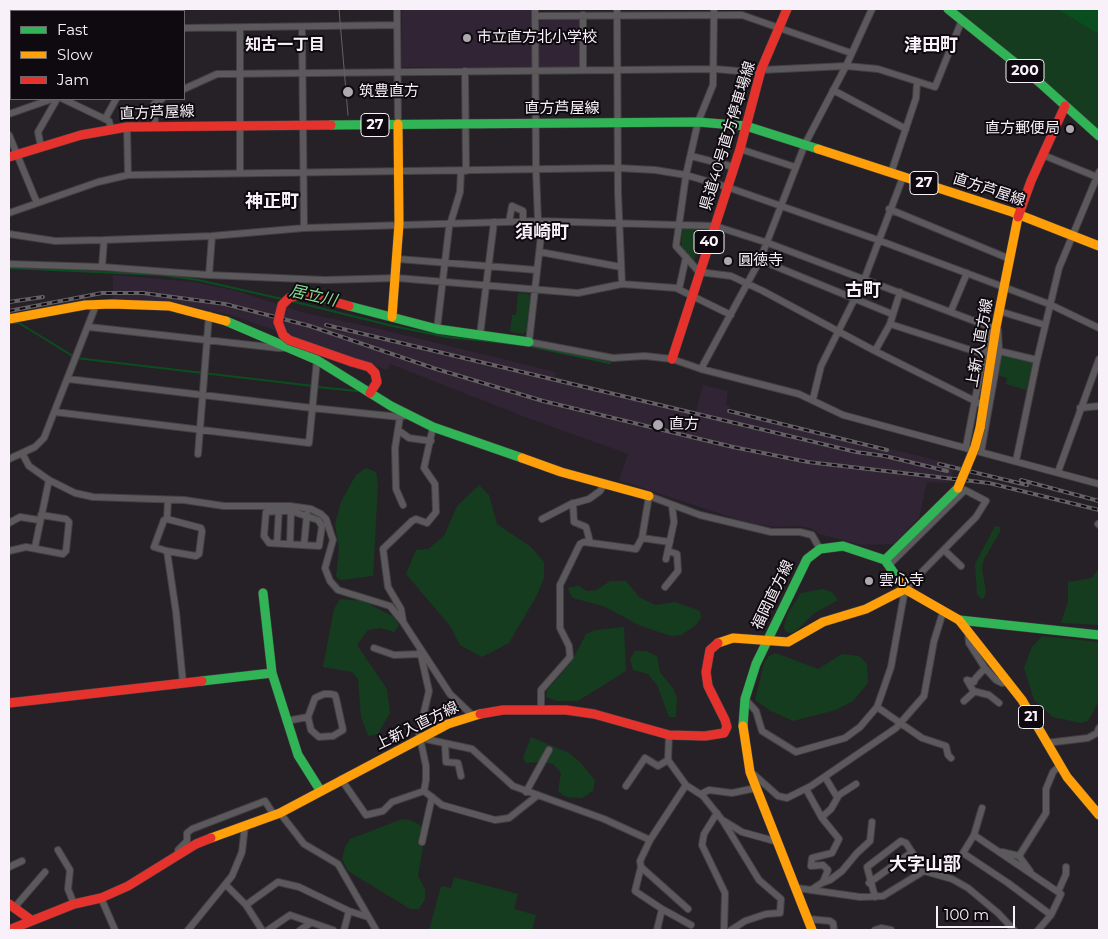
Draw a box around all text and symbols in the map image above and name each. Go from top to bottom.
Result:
legend [10,10,185,100]
text: Fast [57,20,88,39]
place label: 市立直方北小学校 [477,29,597,47]
marker: 市立直方北小学校 [461,32,473,44]
district label: 知古一丁目 [245,35,325,55]
district label: 津田町 [904,35,958,57]
text: Slow [57,45,93,64]
street label: 県道40号直方停車場線 [697,59,759,213]
road number: 200 [1006,59,1044,82]
text: Jam [57,70,89,89]
place label: 筑豊直方 [359,83,419,101]
marker: 筑豊直方 [341,85,355,99]
street label: 直方芦屋線 [525,100,599,118]
street label: 直方芦屋線 [119,103,195,123]
road number: 27 [361,114,389,136]
place label: 直方郵便局 [985,120,1060,138]
marker: 直方郵便局 [1064,123,1076,135]
street label: 直方芦屋線 [951,170,1027,210]
road number: 27 [910,172,938,194]
district label: 神正町 [245,191,299,213]
district label: 須崎町 [515,222,569,244]
road number: 40 [694,230,724,253]
place label: 圓徳寺 [738,252,783,270]
marker: 圓徳寺 [722,255,734,267]
district label: 古町 [845,280,881,302]
water label: 居立川 [287,281,339,311]
street label: 上新入直方線 [963,297,997,389]
place label: 直方 [669,416,699,434]
marker: 直方 [651,418,665,432]
street label: 福岡直方線 [748,557,798,633]
place label: 雲心寺 [879,572,924,590]
marker: 雲心寺 [863,575,875,587]
street label: 上新入直方線 [373,698,461,754]
road number: 21 [1018,706,1044,729]
district label: 大字山部 [889,854,961,876]
scale bar [938,896,1017,928]
text: 100 m [944,905,989,924]

